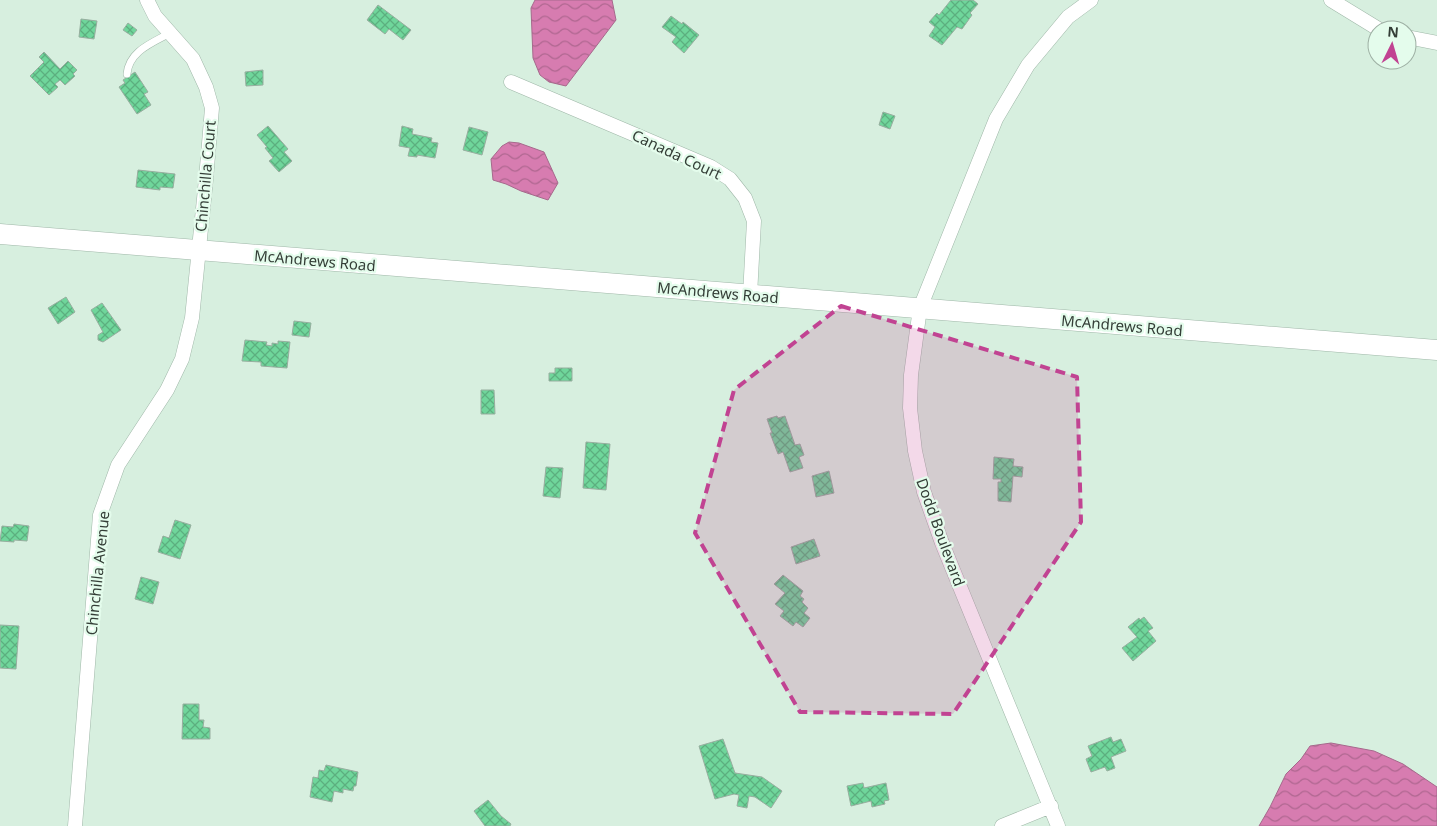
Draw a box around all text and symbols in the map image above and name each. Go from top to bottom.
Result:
north arrow [1367,20,1417,70]
text: N [1387,22,1400,42]
street label: Chinchilla Court [190,119,220,233]
street label: Canada Court [629,125,726,184]
street label: McAndrews Road [253,245,377,275]
street label: McAndrews Road [656,277,780,307]
street label: McAndrews Road [1060,310,1184,340]
street label: Dodd Boulevard [912,475,970,589]
street label: Chinchilla Avenue [81,510,113,636]

